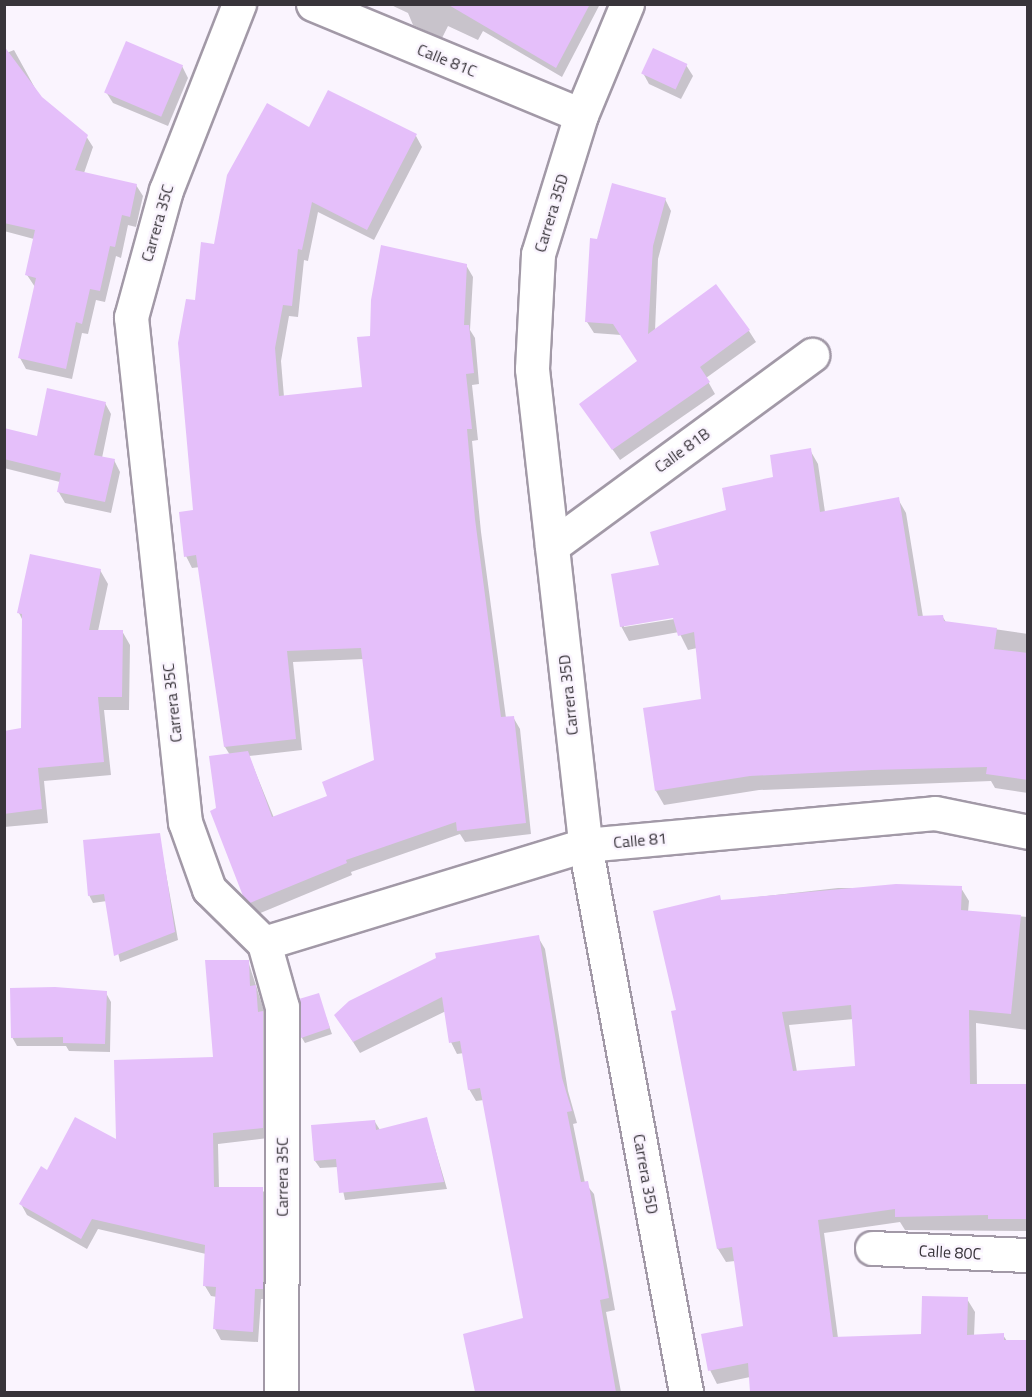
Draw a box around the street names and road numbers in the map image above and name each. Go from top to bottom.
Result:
street label: Calle 81C [415,39,479,81]
street label: Carrera 35D [530,171,572,255]
street label: Carrera 35C [137,182,177,264]
street label: Calle 81B [651,424,713,476]
street label: Carrera 35D [554,654,582,736]
street label: Carrera 35C [158,663,186,743]
street label: Calle 81 [612,828,668,852]
street label: Carrera 35D [630,1132,662,1216]
street label: Carrera 35C [272,1137,292,1217]
street label: Calle 80C [918,1241,982,1263]

